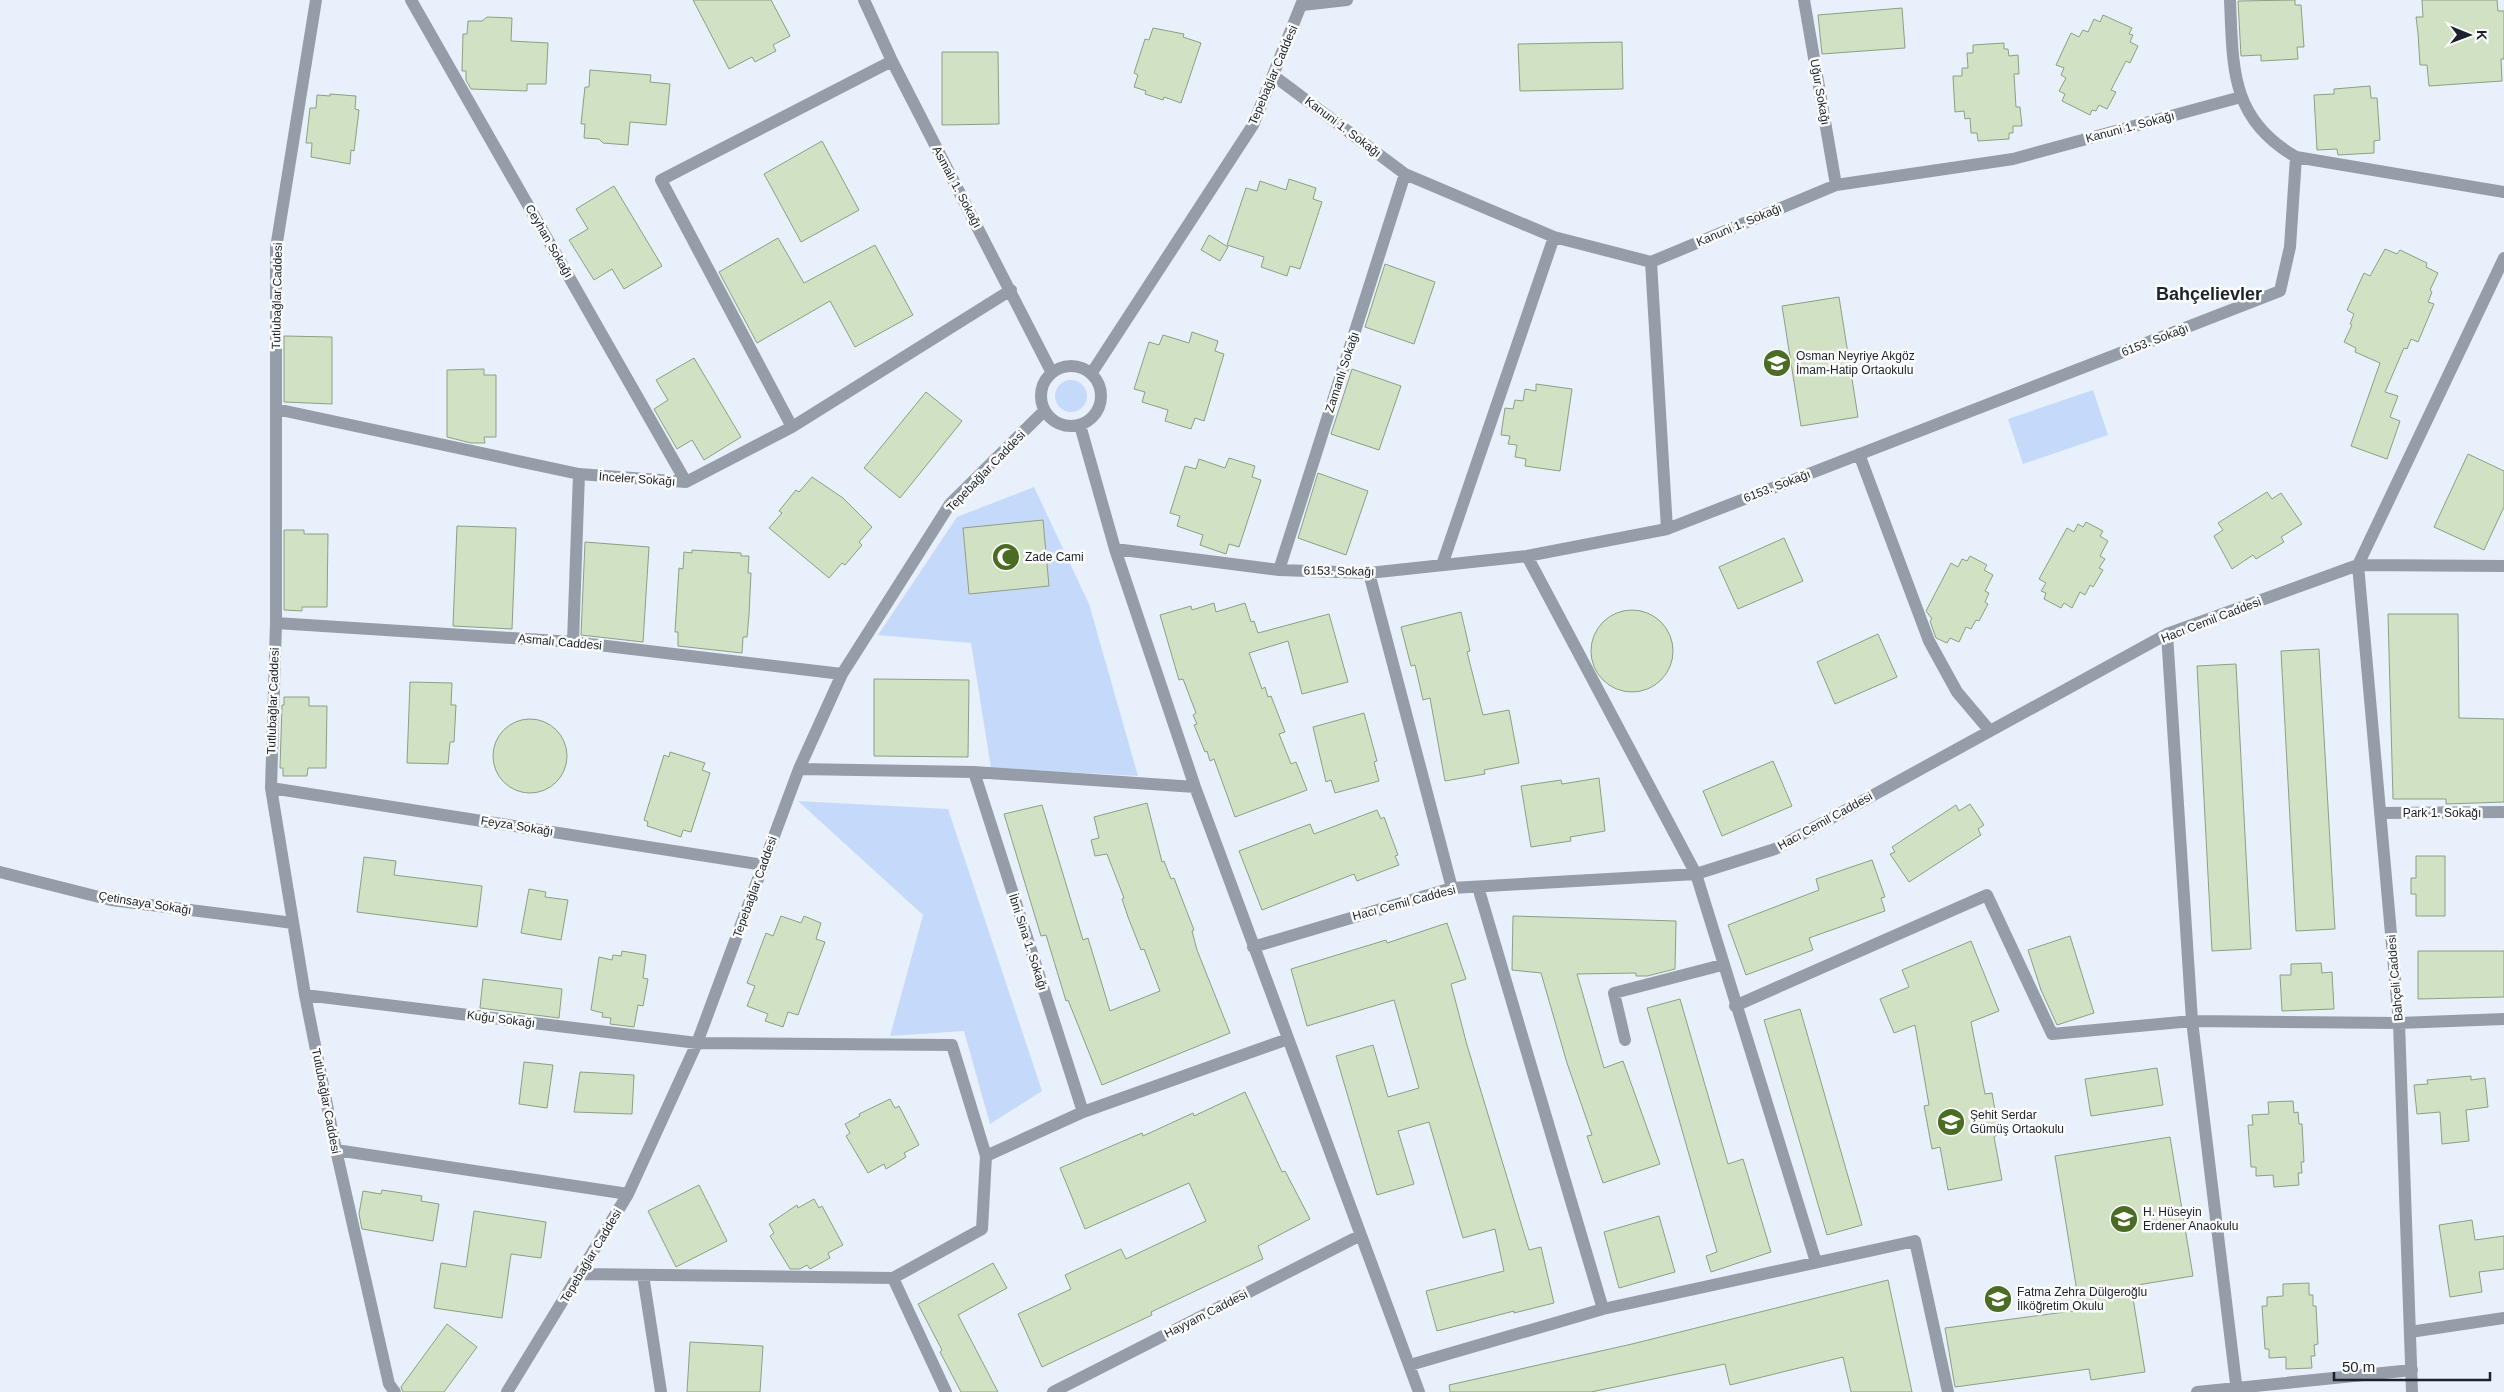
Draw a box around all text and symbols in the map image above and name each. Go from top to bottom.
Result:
north arrow [2444,10,2494,60]
street label: Tepebağlar Caddesi [1246,23,1300,127]
text: K [2474,30,2490,40]
street label: Uğur Sokağı [1807,58,1833,126]
street label: Kanuni 1. Sokağı [1302,94,1384,160]
street label: Kanuni 1. Sokağı [2084,108,2176,146]
street label: Asmalı 1. Sokağı [930,144,984,230]
street label: Kanuni 1. Sokağı [1694,201,1784,249]
street label: Ceyhan Sokağı [522,202,576,280]
street label: Tutlubağlar Caddesi [269,242,285,350]
district label: Bahçelievler [2156,284,2262,304]
street label: 6153. Sokağı [2119,321,2191,359]
street label: Zamanlı Sokağı [1322,330,1362,414]
school or university icon: Osman Neyriye Akgöz İmam-Hatip Ortaokulu [1762,348,1792,378]
place label: Osman Neyriye Akgöz İmam-Hatip Ortaokulu [1796,349,1915,377]
street label: Tepebağlar Caddesi [944,428,1028,514]
street label: 6153. Sokağı [1741,467,1813,505]
street label: İnceler Sokağı [598,469,676,489]
mosque icon: Zade Cami [991,542,1021,572]
place label: Zade Cami [1025,550,1084,564]
street label: 6153. Sokağı [1304,563,1374,579]
street label: Hacı Cemil Caddesi [2159,594,2263,646]
street label: Asmalı Caddesi [518,631,602,653]
street label: Tutlubağlar Caddesi [264,647,282,755]
street label: Hacı Cemil Caddesi [1775,789,1875,853]
street label: Park 1. Sokağı [2403,806,2481,820]
street label: Feyza Sokağı [480,813,554,839]
street label: Tepebağlar Caddesi [730,834,780,940]
street label: Hacı Cemil Caddesi [1351,883,1457,923]
street label: Çetinsaya Sokağı [97,889,193,917]
street label: İbni Sina 1. Sokağı [1006,892,1050,992]
street label: Bahçeli Caddesi [2384,934,2406,1022]
street label: Kuğu Sokağı [466,1008,536,1030]
street label: Tutlubağlar Caddesi [309,1047,343,1155]
school or university icon: Şehit Serdar Gümüş Ortaokulu [1936,1107,1966,1137]
place label: Şehit Serdar Gümüş Ortaokulu [1970,1108,2064,1136]
school or university icon: H. Hüseyin Erdener Anaokulu [2109,1204,2139,1234]
place label: H. Hüseyin Erdener Anaokulu [2143,1205,2238,1233]
street label: Tepebağlar Caddesi [558,1207,624,1305]
school or university icon: Fatma Zehra Dülgeroğlu İlköğretim Okulu [1983,1284,2013,1314]
place label: Fatma Zehra Dülgeroğlu İlköğretim Okulu [2017,1285,2147,1313]
street label: Hayyam Caddesi [1162,1287,1250,1341]
scale bar [2334,1350,2490,1382]
text: 50 m [2342,1358,2375,1375]

